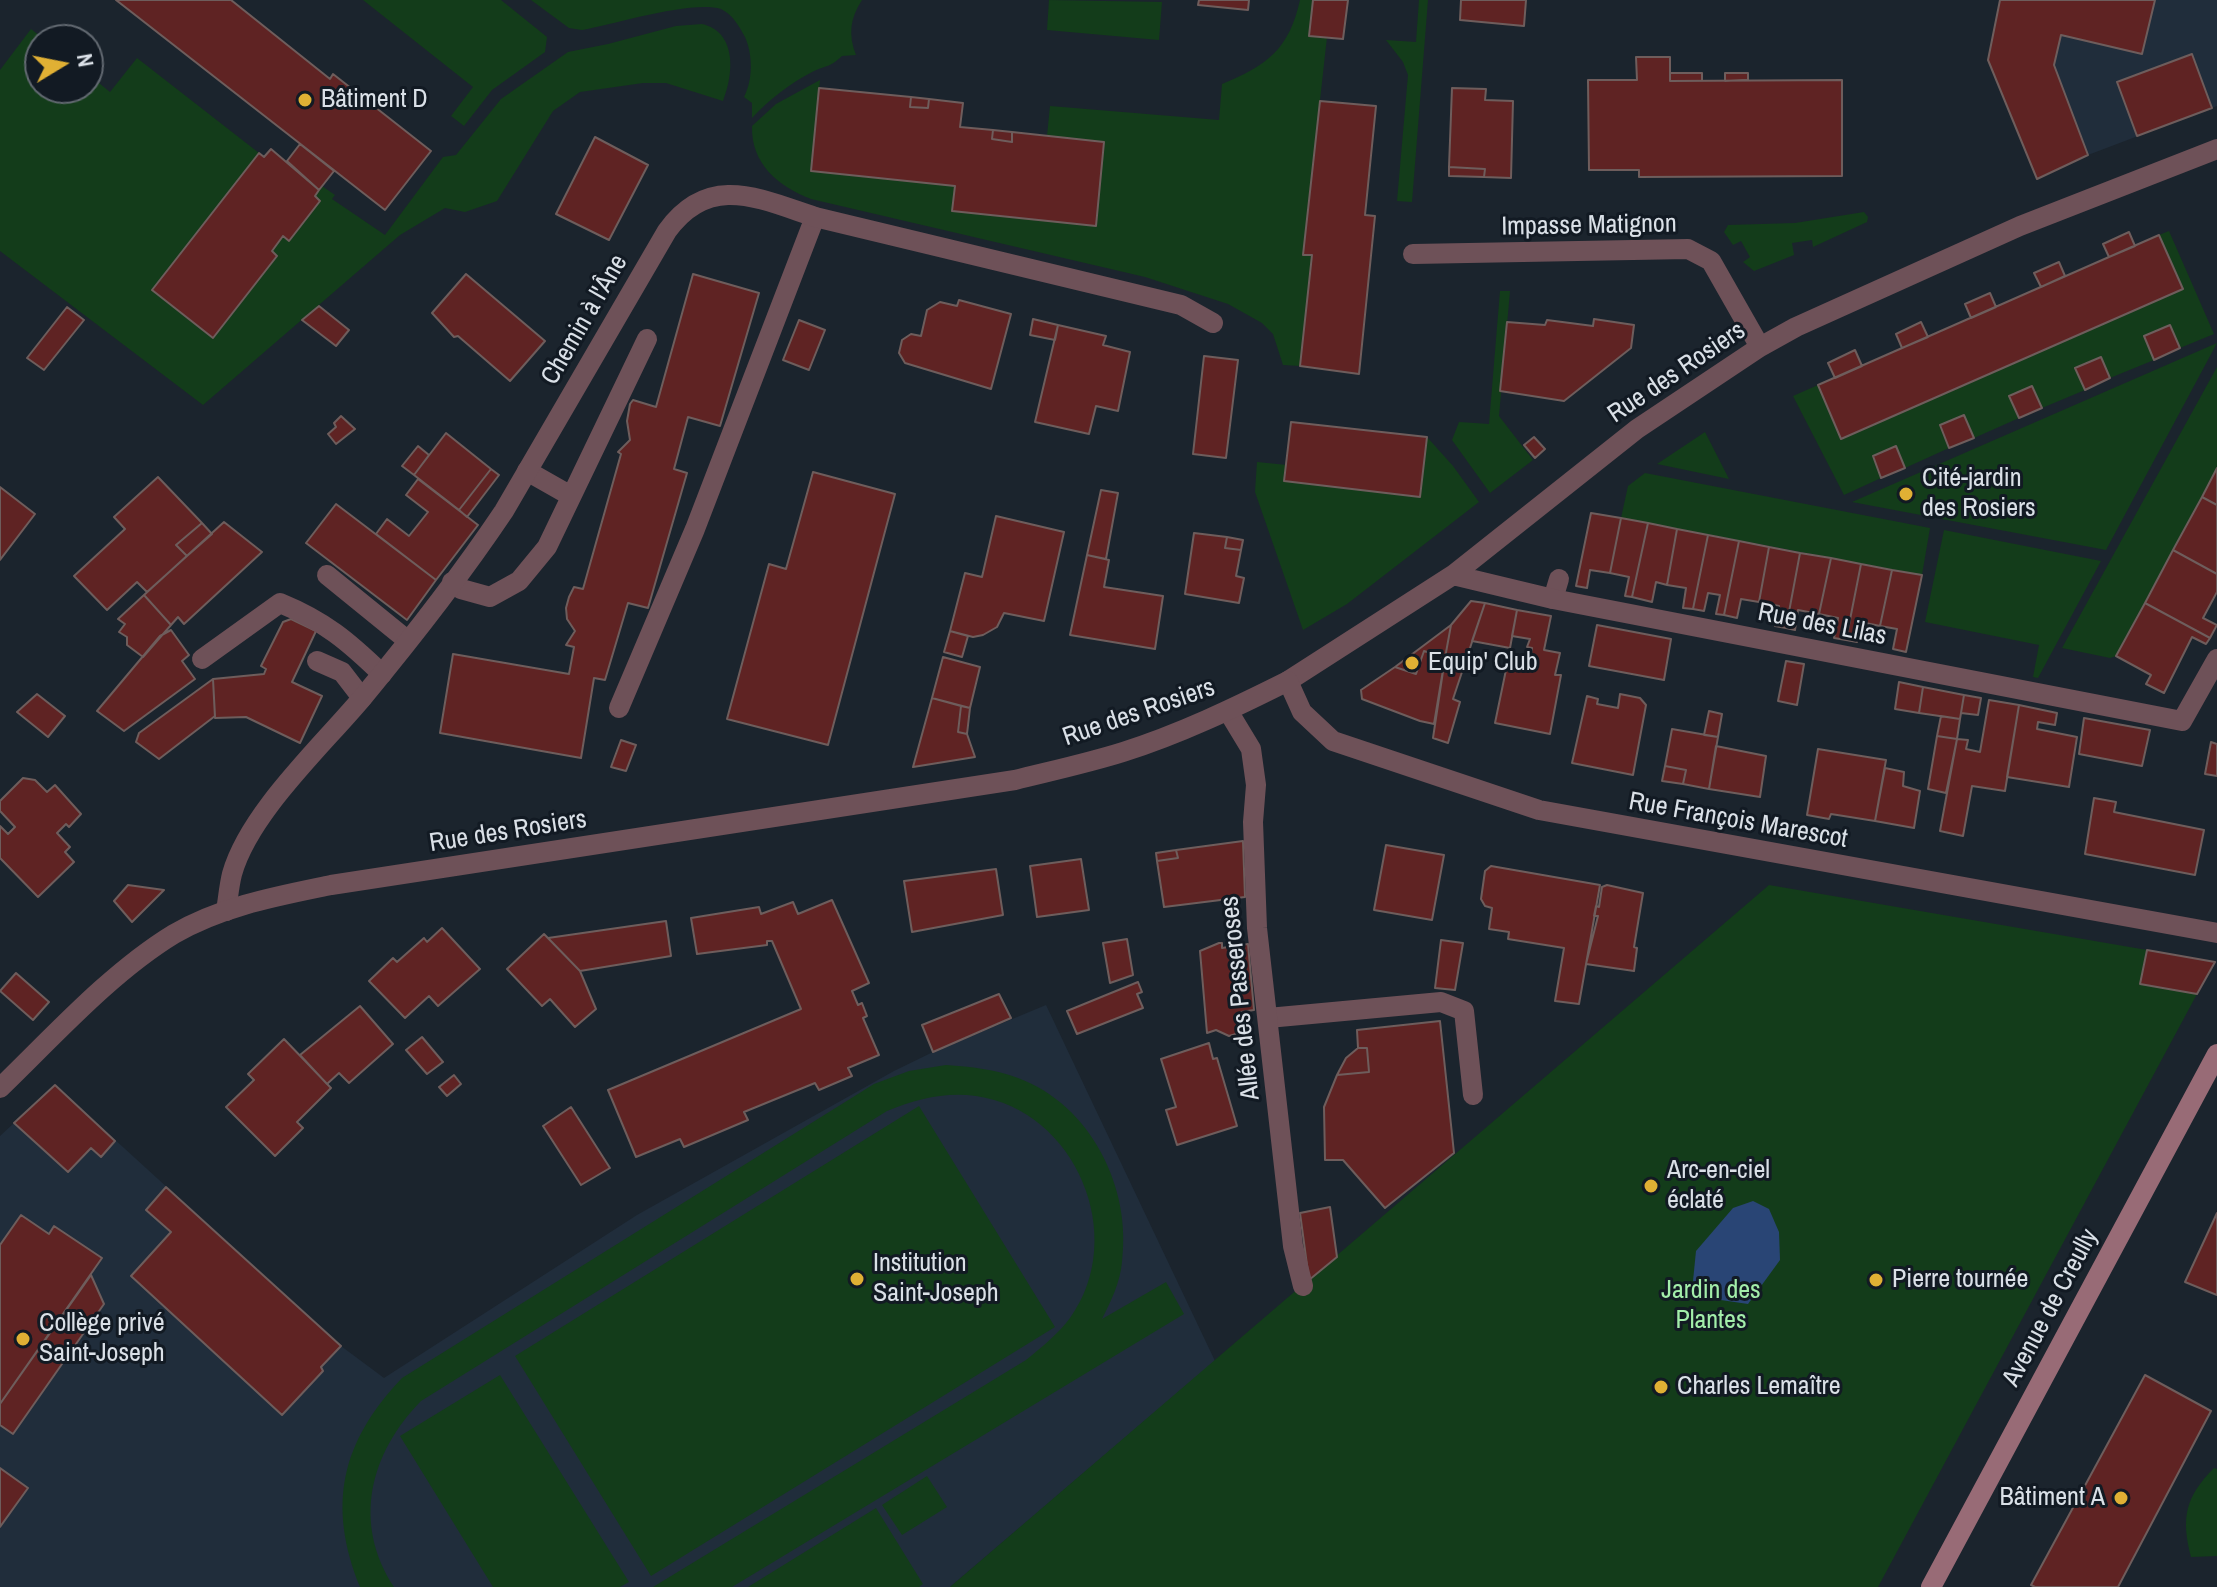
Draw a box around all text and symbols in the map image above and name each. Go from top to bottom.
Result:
north arrow [24,24,104,104]
text: N [70,51,102,69]
place label: Bâtiment D [321,84,428,116]
marker: Bâtiment D [296,91,314,109]
street label: Impasse Matignon [1501,209,1677,243]
street label: Chemin à l'Âne [535,249,635,391]
street label: Rue des Rosiers [1602,316,1752,430]
place label: Cité-jardin des Rosiers [1922,463,2036,524]
marker: Cité-jardin des Rosiers [1897,485,1915,503]
street label: Rue des Lilas [1755,597,1889,653]
place label: Equip' Club [1428,647,1538,679]
marker: Equip' Club [1403,654,1421,672]
street label: Rue des Rosiers [1059,672,1219,754]
street label: Rue François Marescot [1626,786,1850,856]
street label: Rue des Rosiers [427,804,589,860]
street label: Allée des Passeroses [1215,894,1267,1102]
place label: Arc-en-ciel éclaté [1667,1155,1770,1216]
marker: Arc-en-ciel éclaté [1642,1177,1660,1195]
street label: Avenue de Creully [1996,1224,2106,1392]
place label: Institution Saint-Joseph [873,1248,999,1310]
place label: Pierre tournée [1892,1264,2028,1296]
marker: Institution Saint-Joseph [848,1270,866,1288]
marker: Pierre tournée [1867,1271,1885,1289]
park label: Jardin des Plantes [1661,1275,1761,1336]
place label: Collège privé Saint-Joseph [39,1308,165,1370]
marker: Collège privé Saint-Joseph [14,1330,32,1348]
place label: Charles Lemaître [1677,1371,1841,1403]
marker: Charles Lemaître [1652,1378,1670,1396]
place label: Bâtiment A [2000,1482,2105,1514]
marker: Bâtiment A [2112,1489,2130,1507]

